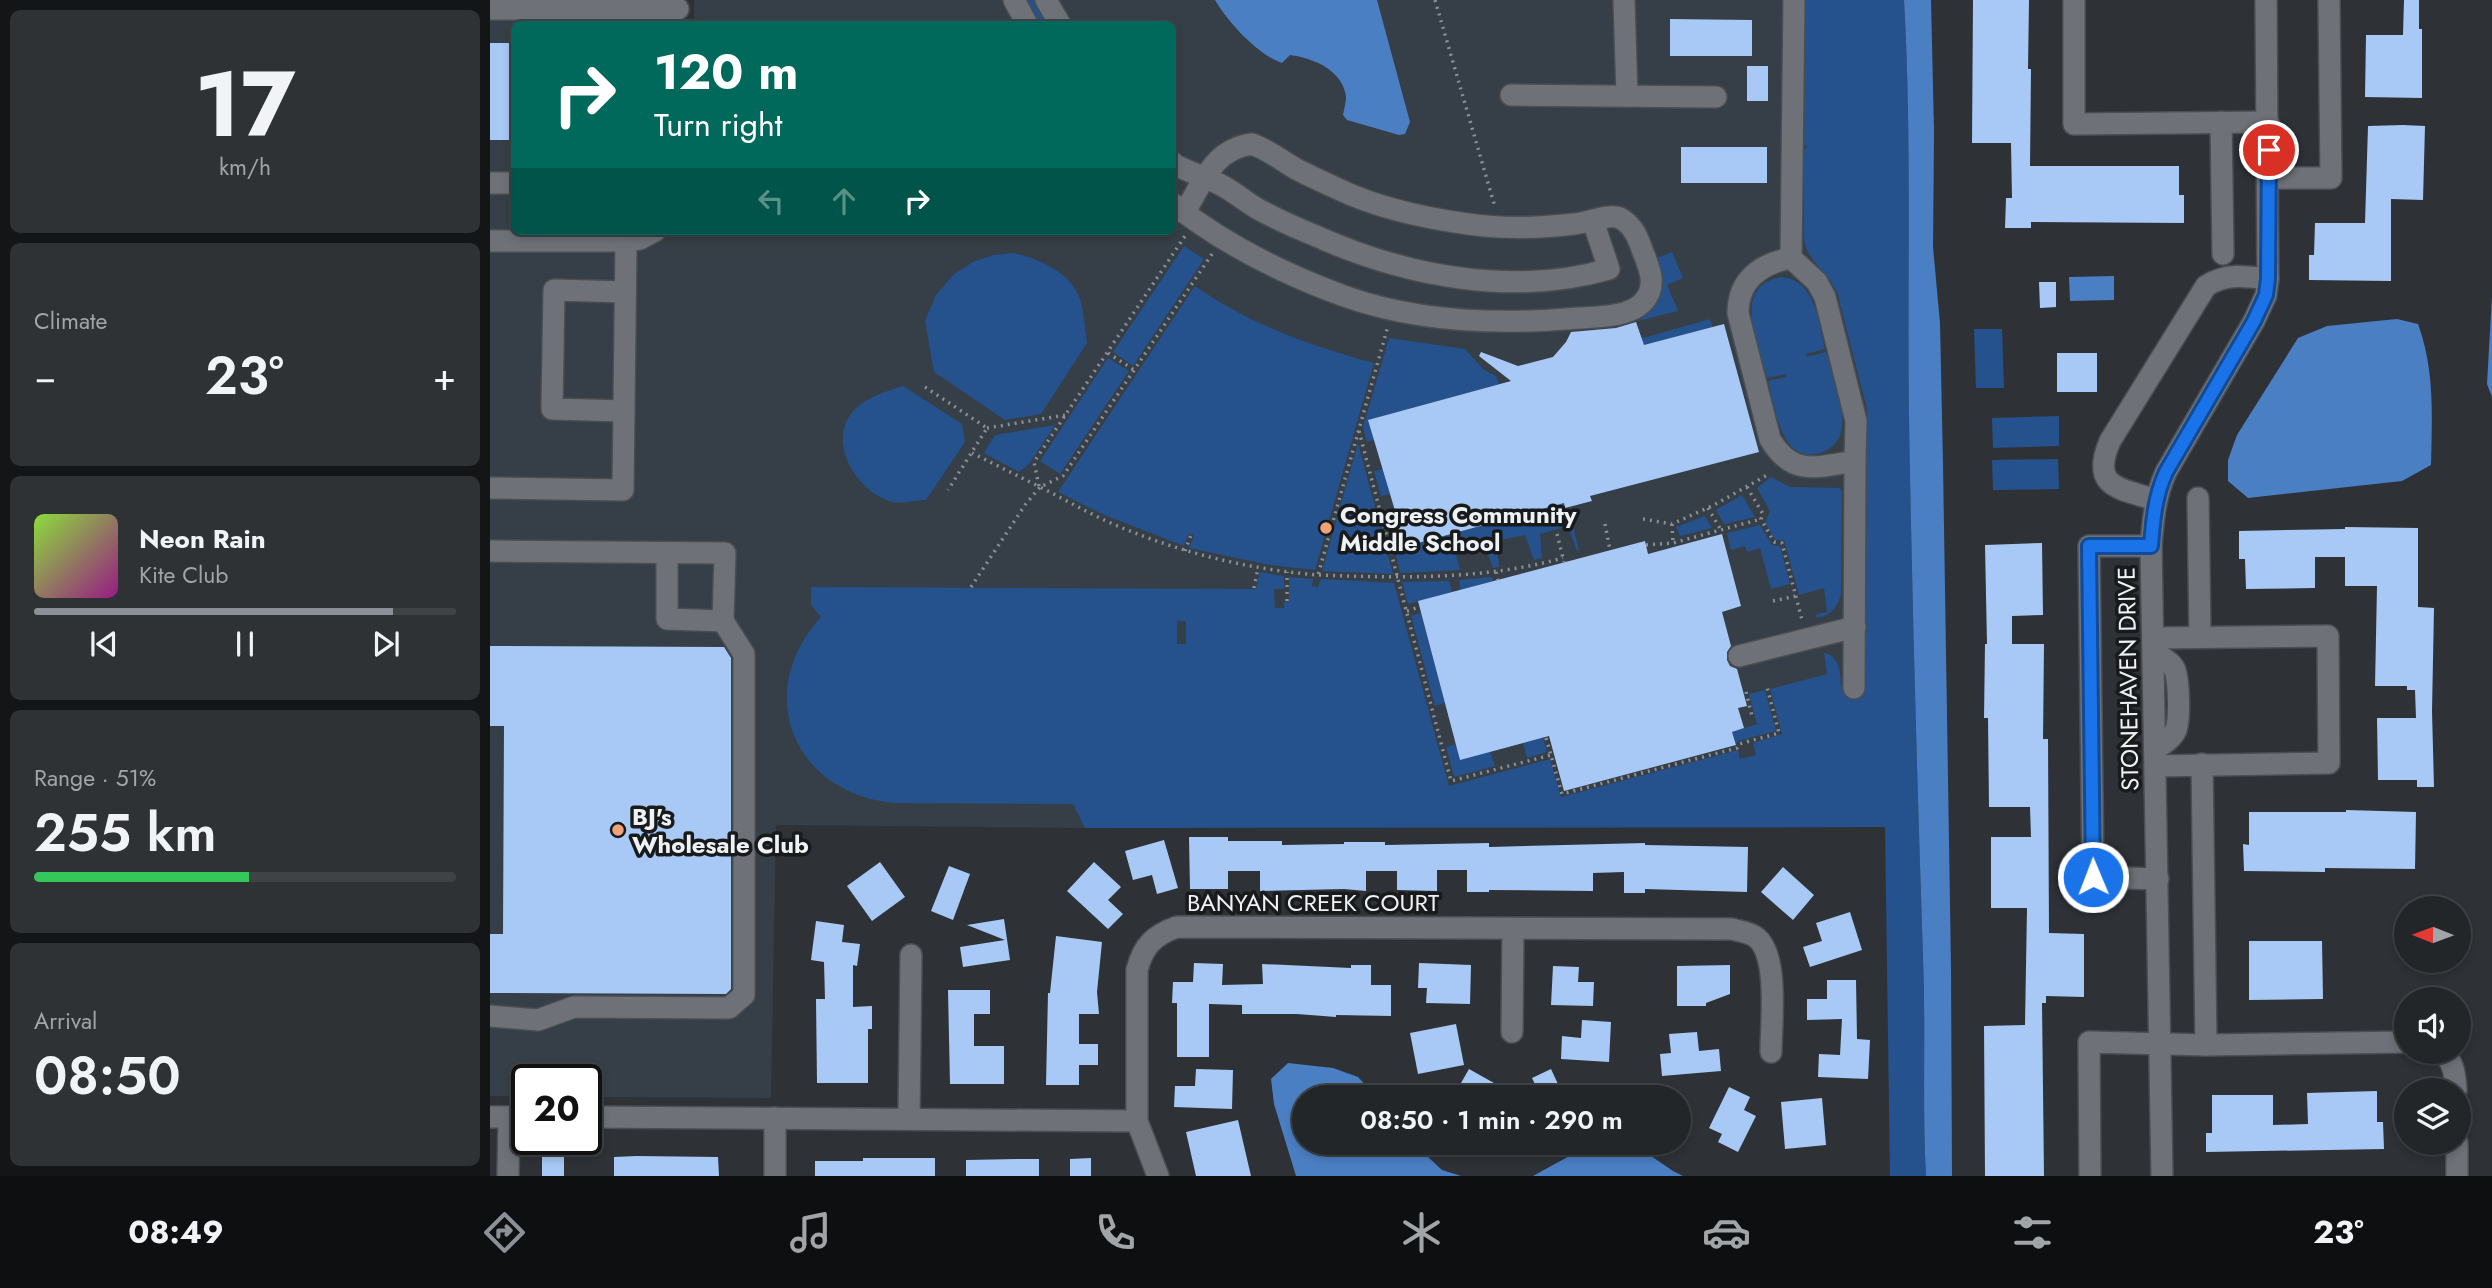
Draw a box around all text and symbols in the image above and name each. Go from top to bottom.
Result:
text: 120 m [654,37,798,107]
text: 17 [194,39,296,170]
icon: right [539,49,630,140]
text: Turn right [654,102,783,148]
pin [2239,120,2299,180]
icon: arrive [2250,131,2288,169]
text: km/h [219,150,271,184]
icon: left [752,182,790,220]
icon: ahead [825,182,863,220]
icon: right [898,182,936,220]
text: Climate [34,304,107,338]
text: 23° [205,338,284,414]
text: − [34,349,56,404]
text: + [433,349,456,404]
place label: Congress Community Middle School [1340,497,1577,560]
text: Neon Rain [139,520,266,558]
marker: Congress Community Middle School [1318,520,1334,536]
text: Kite Club [139,558,228,592]
street label: STONEHAVEN DRIVE [2109,567,2147,791]
icon: previous [85,625,123,663]
icon: pause [226,625,264,663]
icon: next [367,625,405,663]
text: Range · 51% [34,761,156,795]
text: 255 km [34,795,217,871]
place label: BJ's Wholesale Club [632,799,809,862]
marker: BJ's Wholesale Club [610,822,626,838]
position arrow [2056,840,2130,914]
street label: BANYAN CREEK COURT [1187,885,1439,920]
north arrow [2394,896,2471,973]
map controls [2394,896,2471,1155]
button: sound [2394,987,2471,1064]
text: Arrival [34,1004,97,1038]
text: 08:50 [34,1038,181,1114]
speed limit sign: 20 [511,1064,602,1155]
button: layers [2394,1078,2471,1155]
text: 08:50 · 1 min · 290 m [1360,1101,1623,1139]
icon: directions [480,1208,529,1257]
icon: music [786,1208,835,1257]
icon: phone [1091,1208,1140,1257]
icon: climate [1397,1208,1446,1257]
icon: car [1702,1208,1751,1257]
icon: filters [2008,1208,2057,1257]
text: 08:49 [128,1209,224,1255]
text: 23° [2313,1209,2364,1255]

